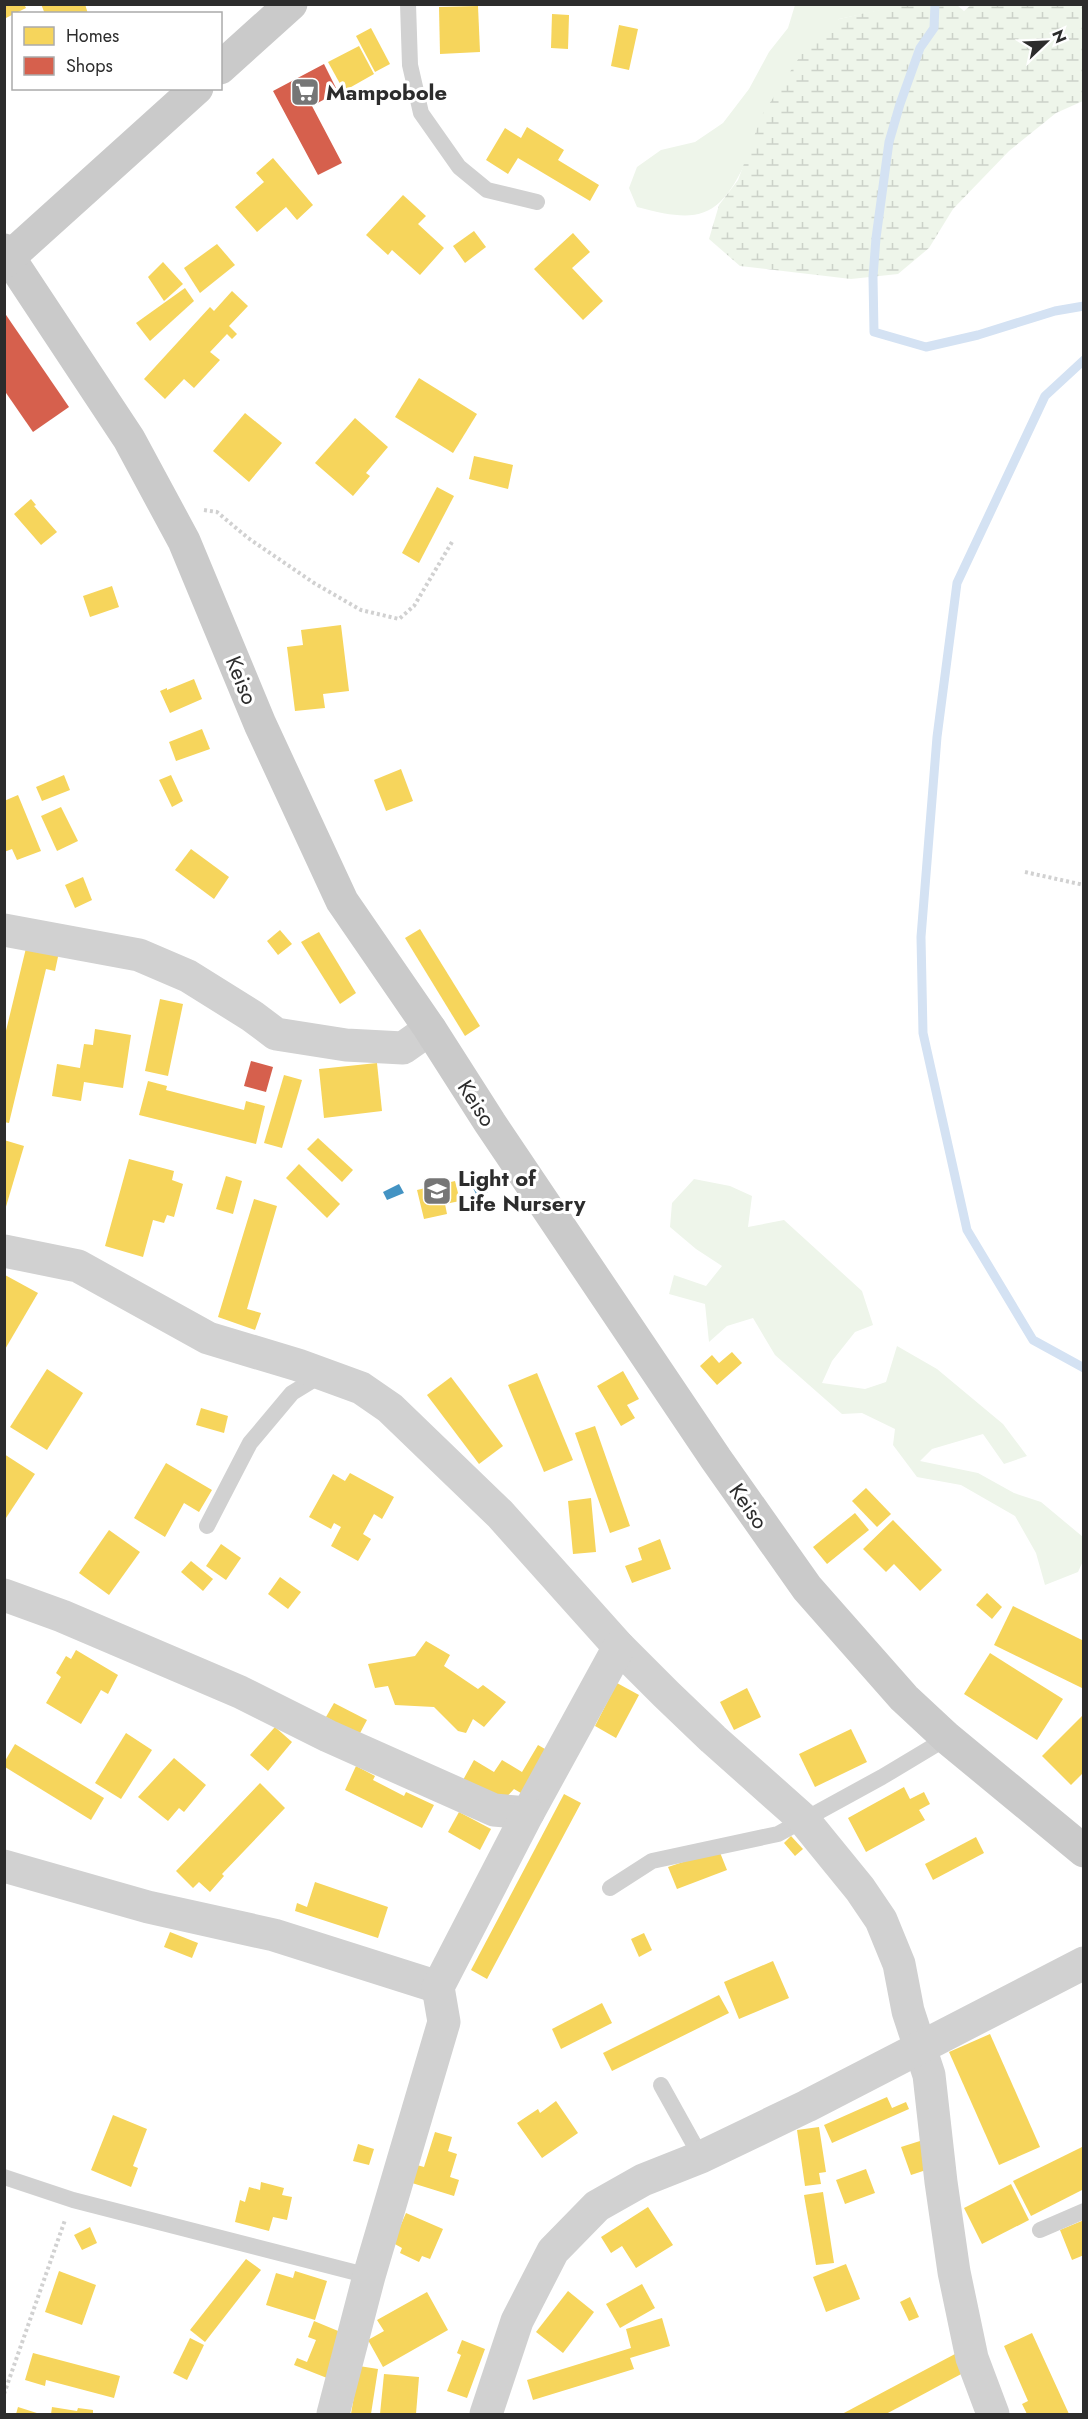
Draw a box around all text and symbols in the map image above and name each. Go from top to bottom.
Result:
legend [12,12,222,90]
north arrow [1016,12,1076,72]
text: Homes [66,23,119,49]
text: N [1046,26,1072,47]
text: Shops [66,53,113,79]
supermarket icon: Mampobole [289,76,321,108]
place label: Mampobole [326,76,447,108]
street label: Keiso [218,651,266,709]
street label: Keiso [450,1073,504,1133]
place label: Light of Life Nursery [458,1162,586,1219]
school or university icon: Light of Life Nursery [421,1175,453,1207]
street label: Keiso [722,1476,776,1536]

